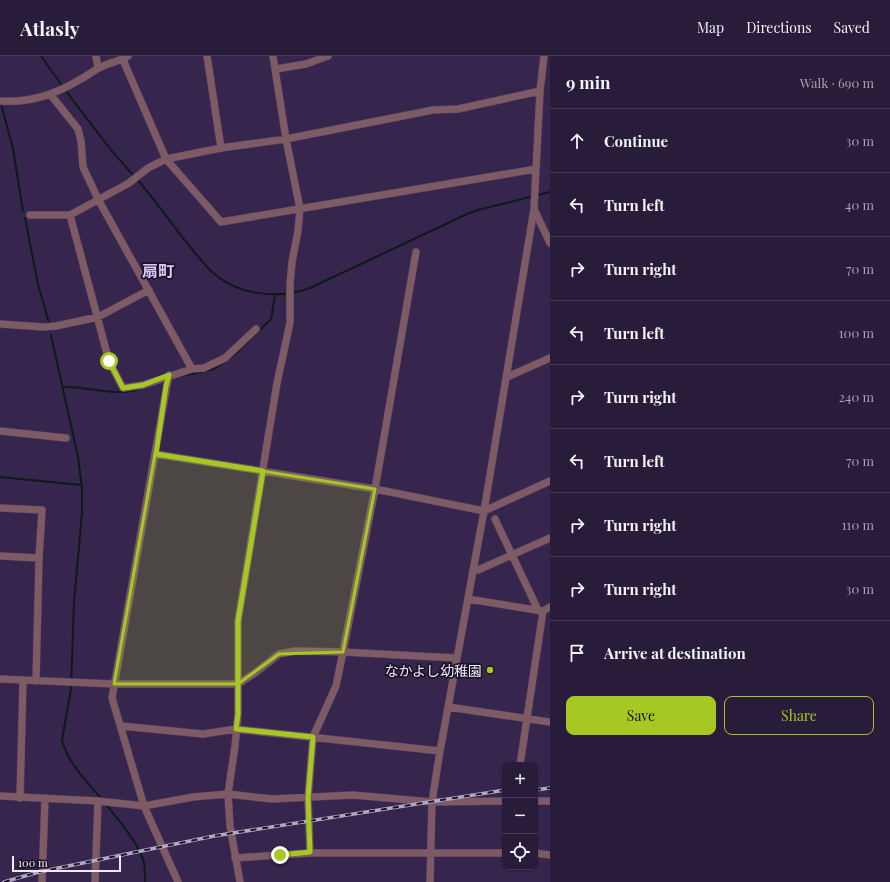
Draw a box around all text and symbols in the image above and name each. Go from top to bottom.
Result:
text: Atlasly [20,15,80,41]
text: Map [697,18,724,37]
text: Directions [746,18,812,37]
text: Saved [834,18,870,37]
text: 9 min [566,71,611,93]
text: Walk · 690 m [800,74,874,91]
icon: ahead [566,130,588,152]
text: Continue [604,131,668,151]
text: 30 m [846,132,874,149]
icon: left [566,194,588,216]
text: Turn left [604,195,665,215]
text: 40 m [845,196,874,213]
icon: right [566,258,588,280]
text: Turn right [604,259,677,279]
district label: 扇町 [142,260,174,281]
text: 70 m [846,260,874,277]
icon: left [566,322,588,344]
text: Turn left [604,323,665,343]
text: 100 m [839,324,874,341]
route start [100,352,118,370]
icon: right [566,386,588,408]
text: Turn right [604,387,677,407]
text: 240 m [839,388,874,405]
icon: left [566,450,588,472]
text: Turn left [604,451,665,471]
text: 70 m [846,452,874,469]
icon: right [566,514,588,536]
text: Turn right [604,515,677,535]
text: 110 m [842,516,874,533]
icon: right [566,578,588,600]
text: Turn right [604,579,677,599]
text: 30 m [846,580,874,597]
icon: arrive [566,642,588,664]
text: Arrive at destination [604,643,746,663]
place label: なかよし幼稚園 [385,661,482,680]
marker: なかよし幼稚園 [485,665,495,675]
button: Save [566,696,716,735]
button: Share [724,696,874,735]
map controls [502,762,538,870]
button: + [502,762,538,798]
button: − [502,798,538,834]
button: locate [502,834,538,870]
route end [271,846,289,864]
scale bar [12,854,121,873]
text: 100 m [18,855,48,870]

